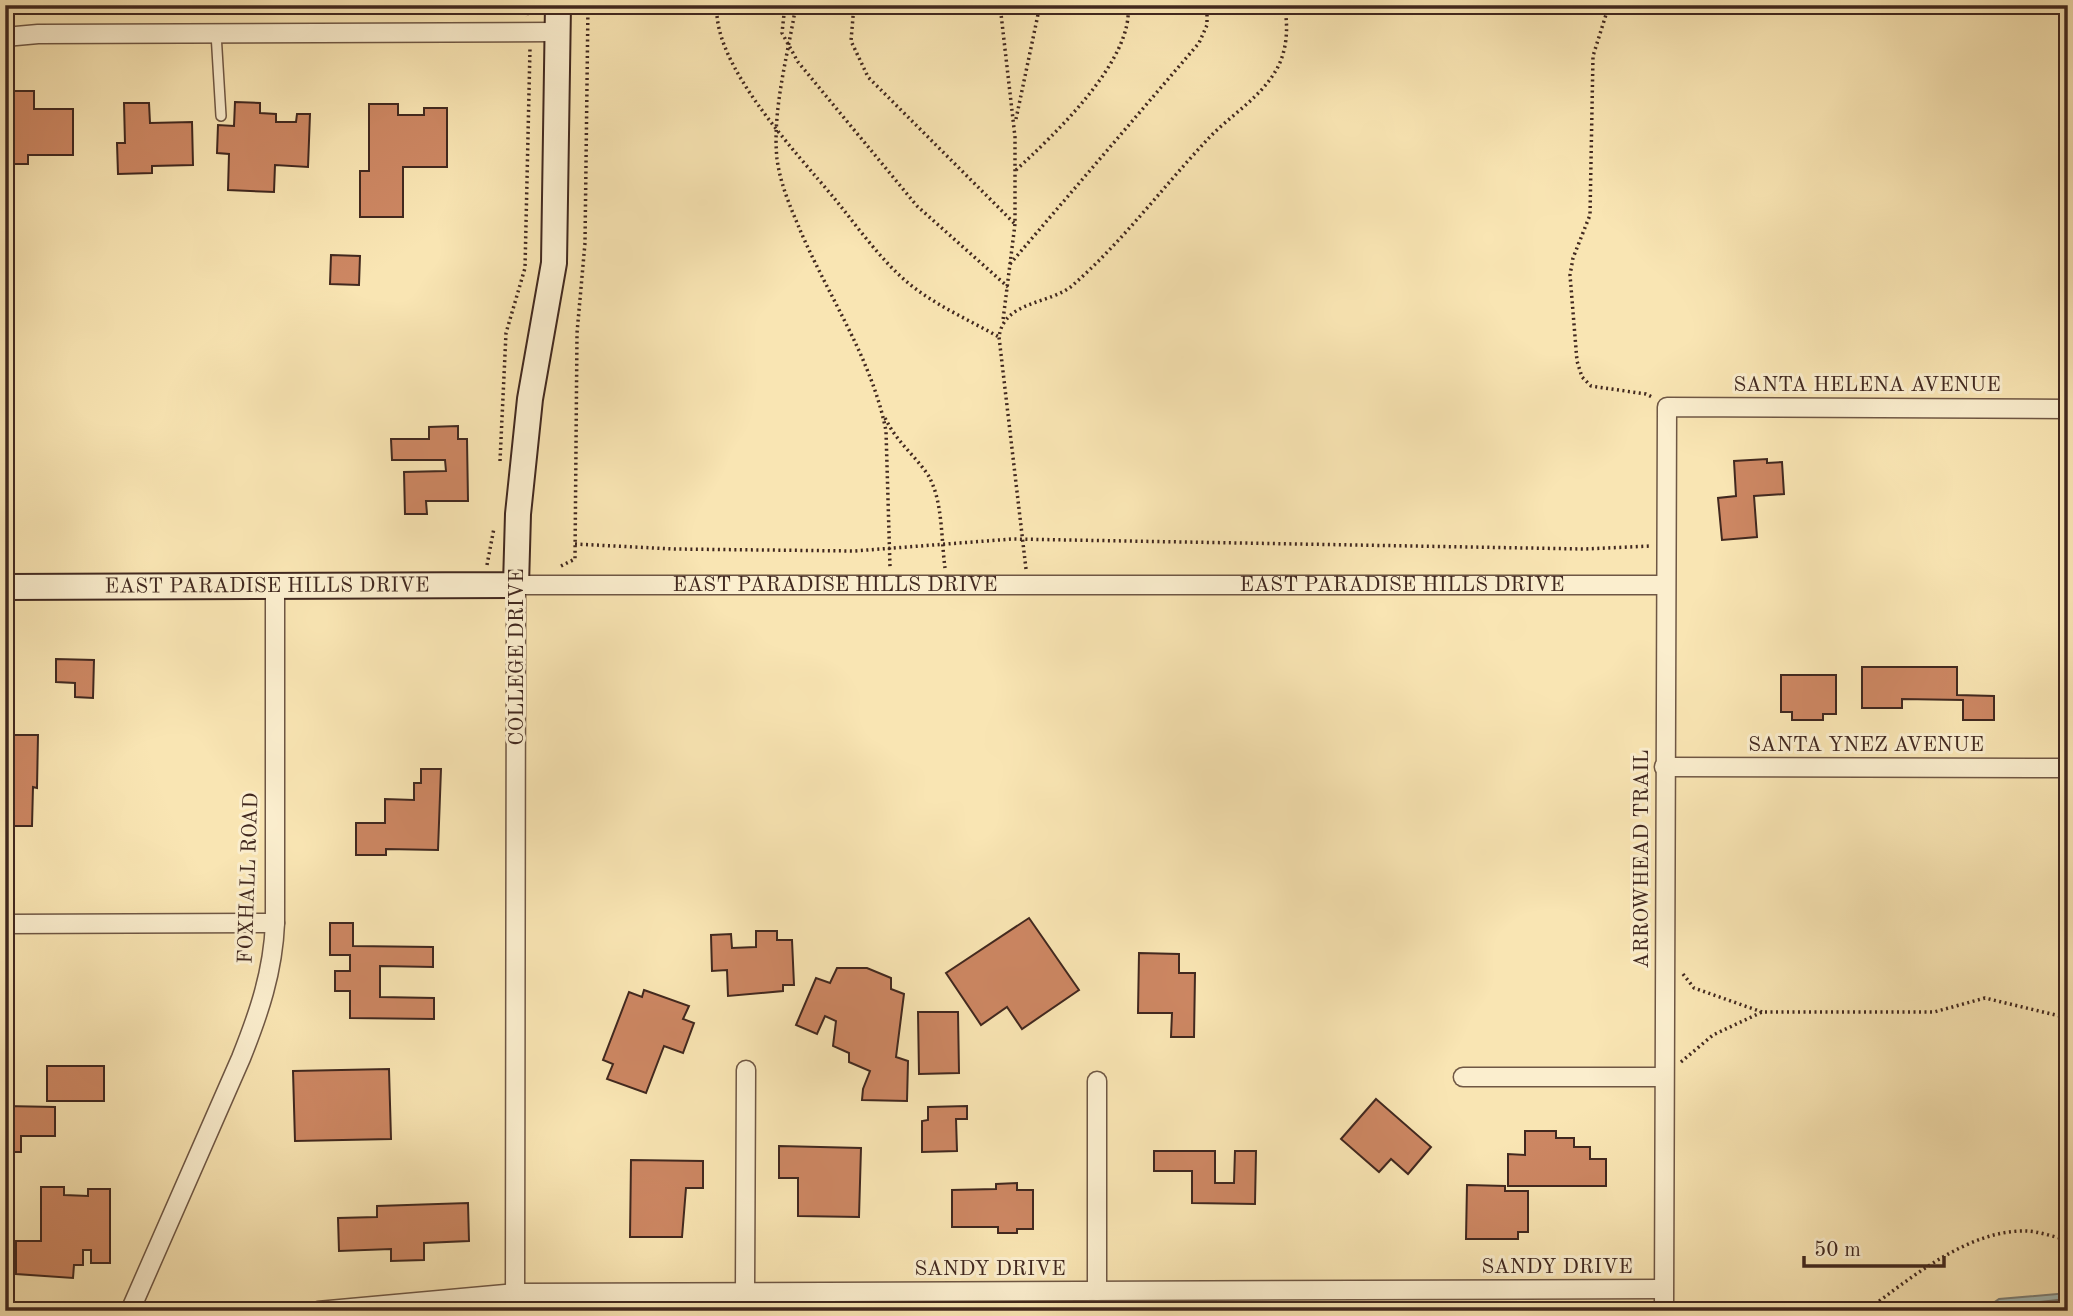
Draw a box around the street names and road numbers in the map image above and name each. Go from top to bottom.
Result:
street label: SANTA HELENA AVENUE [1733,375,2001,396]
street label: COLLEGE DRIVE [507,568,528,746]
street label: EAST PARADISE HILLS DRIVE [105,575,429,597]
street label: EAST PARADISE HILLS DRIVE [673,575,997,596]
street label: EAST PARADISE HILLS DRIVE [1240,575,1564,596]
street label: SANTA YNEZ AVENUE [1748,735,1984,756]
street label: ARROWHEAD TRAIL [1632,749,1653,969]
street label: FOXHALL ROAD [236,792,262,964]
street label: SANDY DRIVE [1481,1257,1633,1278]
street label: SANDY DRIVE [914,1259,1066,1280]

